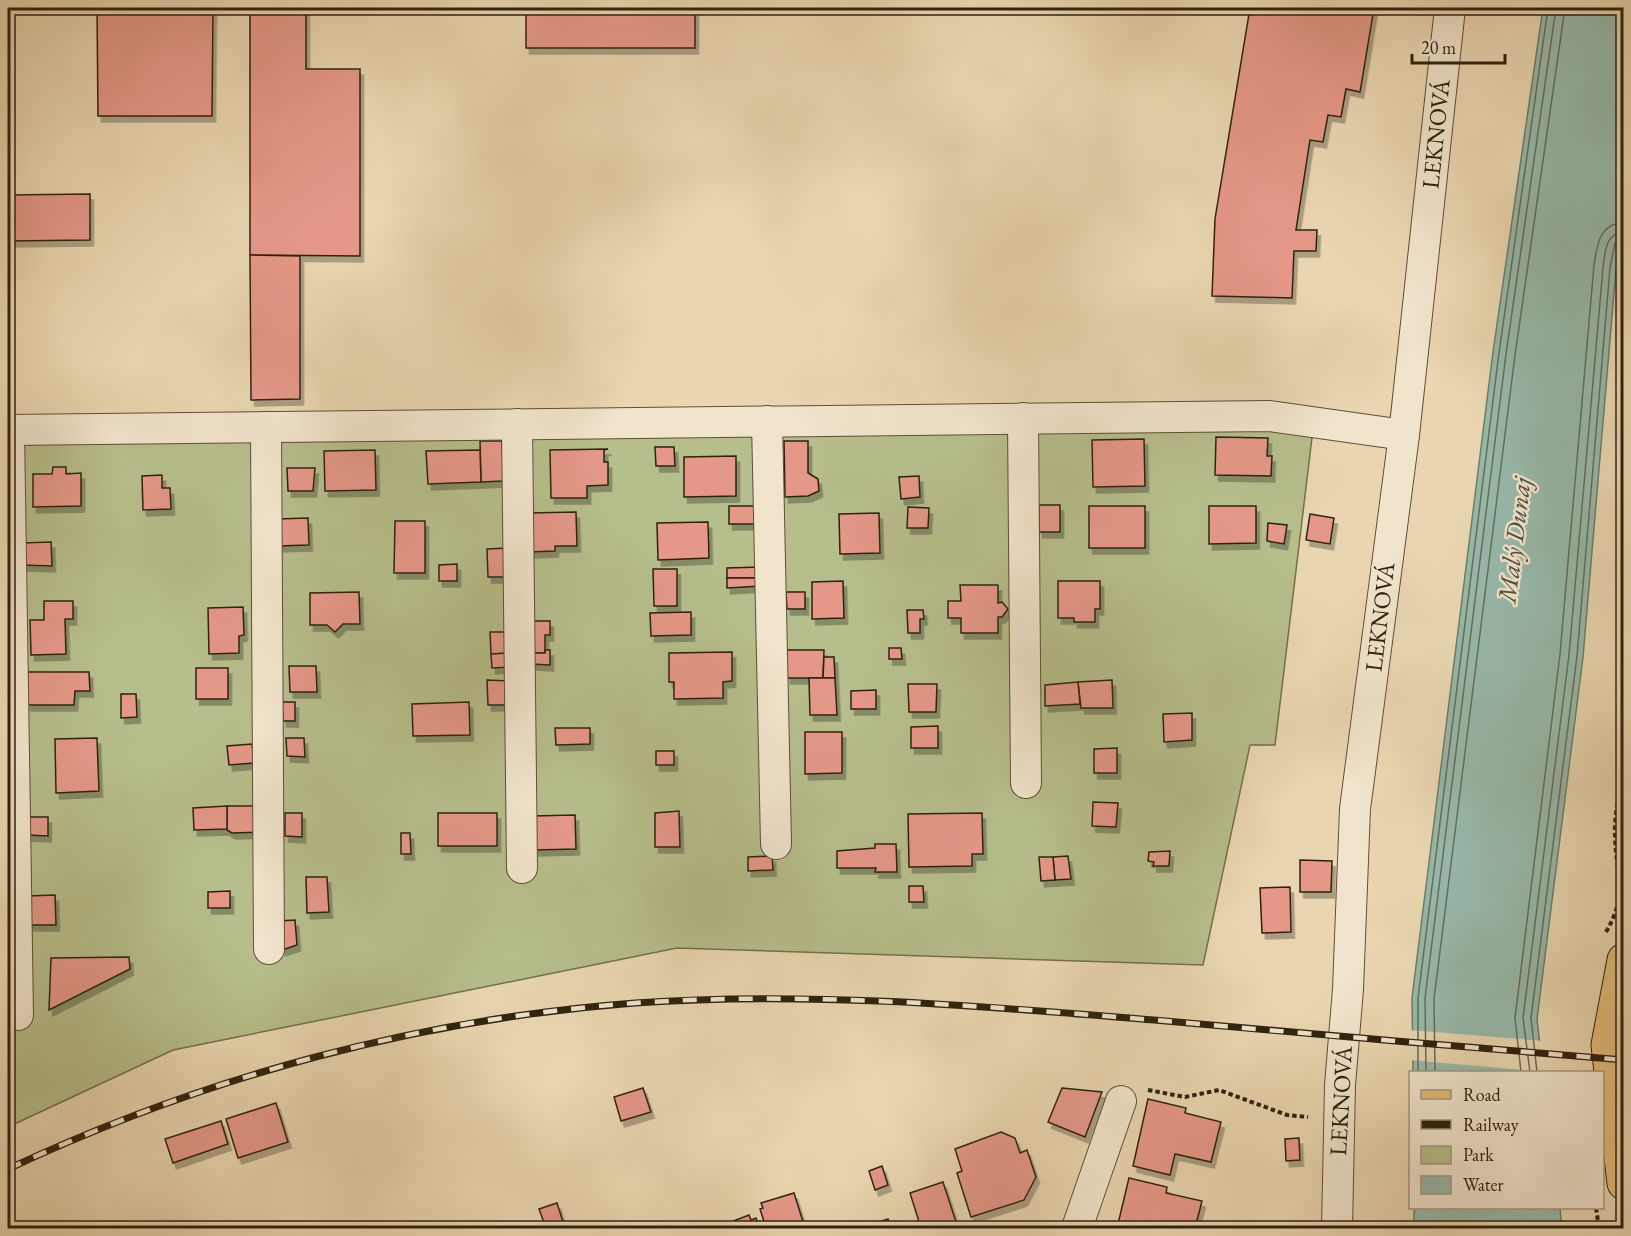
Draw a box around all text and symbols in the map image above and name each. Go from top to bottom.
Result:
scale bar [1412,27,1505,65]
text: 20 m [1421,36,1456,59]
street label: LEKNOVÁ [1414,77,1457,190]
water label: Malý Dunaj [1489,474,1539,607]
street label: LEKNOVÁ [1357,560,1402,673]
street label: LEKNOVÁ [1322,1045,1359,1157]
legend [1409,1071,1604,1209]
text: Road [1463,1083,1502,1106]
text: Railway [1463,1113,1519,1136]
text: Park [1463,1143,1494,1166]
text: Water [1463,1173,1504,1196]

